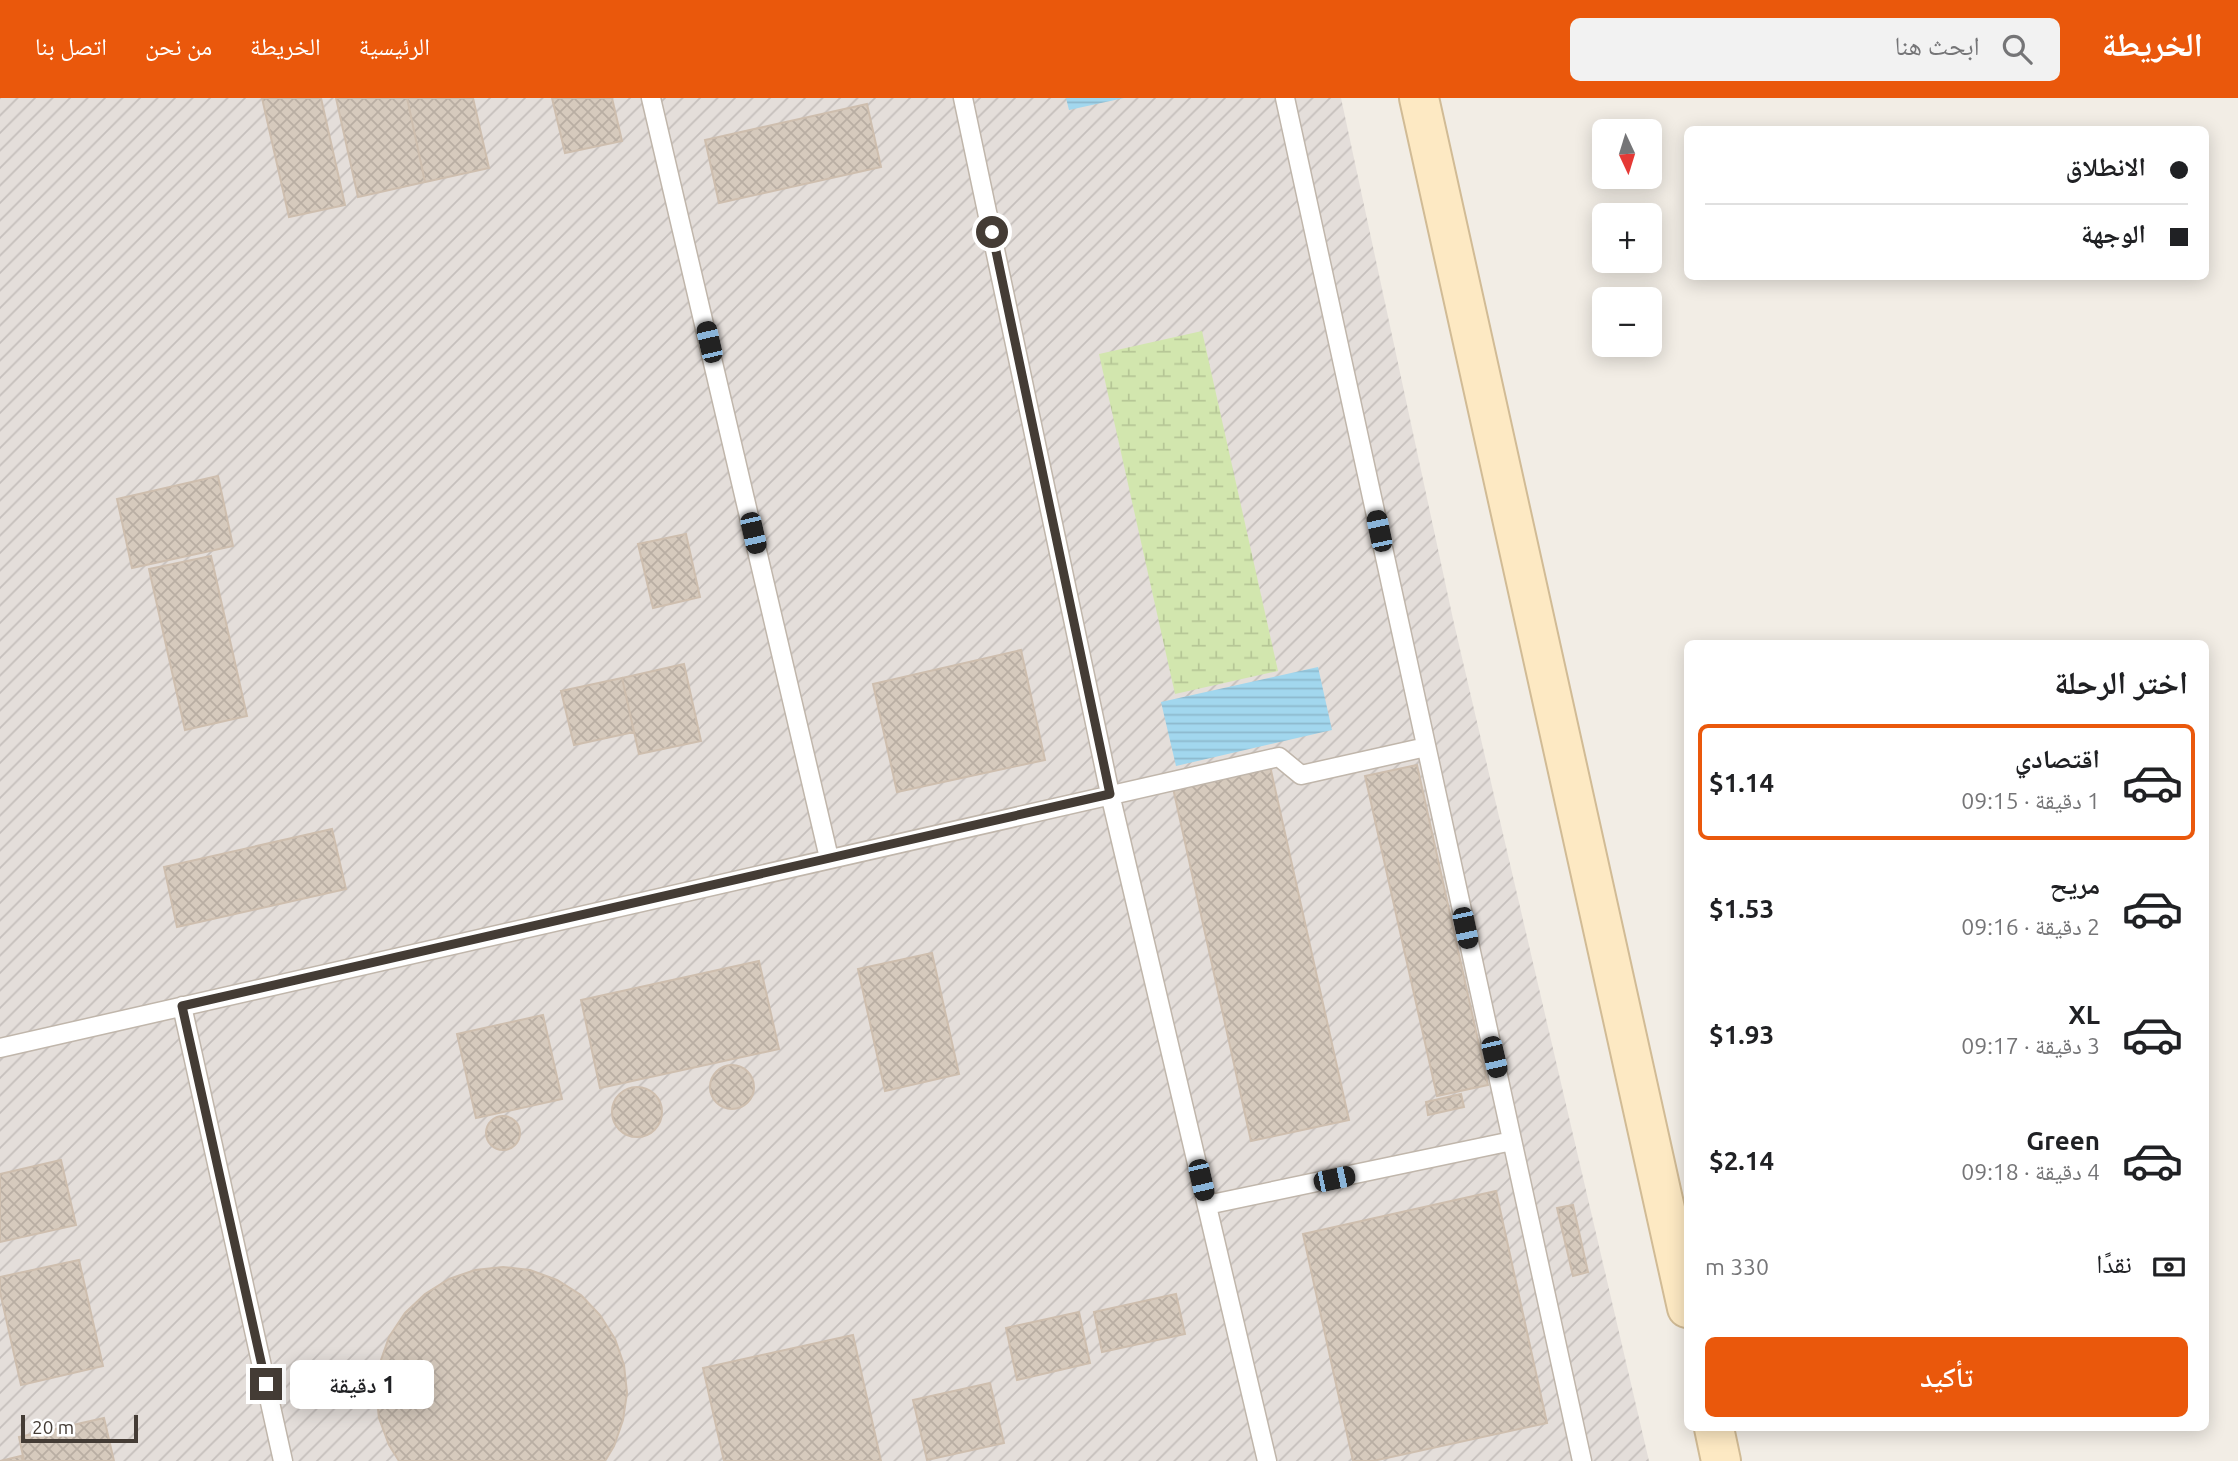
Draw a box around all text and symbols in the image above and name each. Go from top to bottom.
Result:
search box [1570,18,2060,81]
text: الخريطة [2102,25,2203,62]
icon: search [1998,30,2036,68]
text: ابحث هنا [1895,31,1980,60]
text: اتصل بنا [35,33,107,60]
text: من نحن [145,33,212,60]
text: الخريطة [250,33,321,60]
text: الرئيسية [359,33,430,60]
north arrow [1592,119,1662,189]
map controls [1592,119,1662,357]
text: الانطلاق [2066,152,2146,181]
button: + [1592,203,1662,273]
route start [976,216,1008,248]
text: الوجهة [2081,219,2146,248]
button: − [1592,287,1662,357]
car [695,319,724,365]
car [1365,508,1394,554]
car [739,510,768,556]
text: اختر الرحلة [2054,664,2188,700]
text: اقتصادي [2015,744,2100,773]
icon: car [2121,751,2184,814]
text: $1.14 [1709,768,1774,797]
text: 1 دقيقة · 09:15 [1961,788,2100,813]
text: مريح [2050,870,2100,899]
icon: car [2121,877,2184,940]
text: $1.53 [1709,894,1774,923]
car [1451,905,1480,951]
text: 2 دقيقة · 09:16 [1961,914,2100,939]
text: XL [2069,1000,2100,1029]
icon: car [2121,1003,2184,1066]
text: $1.93 [1709,1020,1774,1049]
text: 3 دقيقة · 09:17 [1961,1033,2100,1058]
car [1480,1034,1509,1080]
text: Green [2026,1126,2100,1155]
icon: car [2121,1129,2184,1192]
text: $2.14 [1709,1146,1774,1175]
car [1187,1157,1216,1203]
text: 4 دقيقة · 09:18 [1961,1159,2100,1184]
car [1312,1164,1357,1194]
icon: cash [2150,1248,2188,1286]
text: نقدًا [2096,1249,2132,1278]
text: 330 m [1705,1254,1769,1279]
button: تأكيد [1705,1337,2188,1417]
callout: 1 دقيقة [290,1360,434,1408]
route end [250,1368,282,1400]
text: 1 دقيقة [329,1372,395,1397]
scale bar [21,1412,138,1444]
text: 20 m [32,1416,74,1438]

